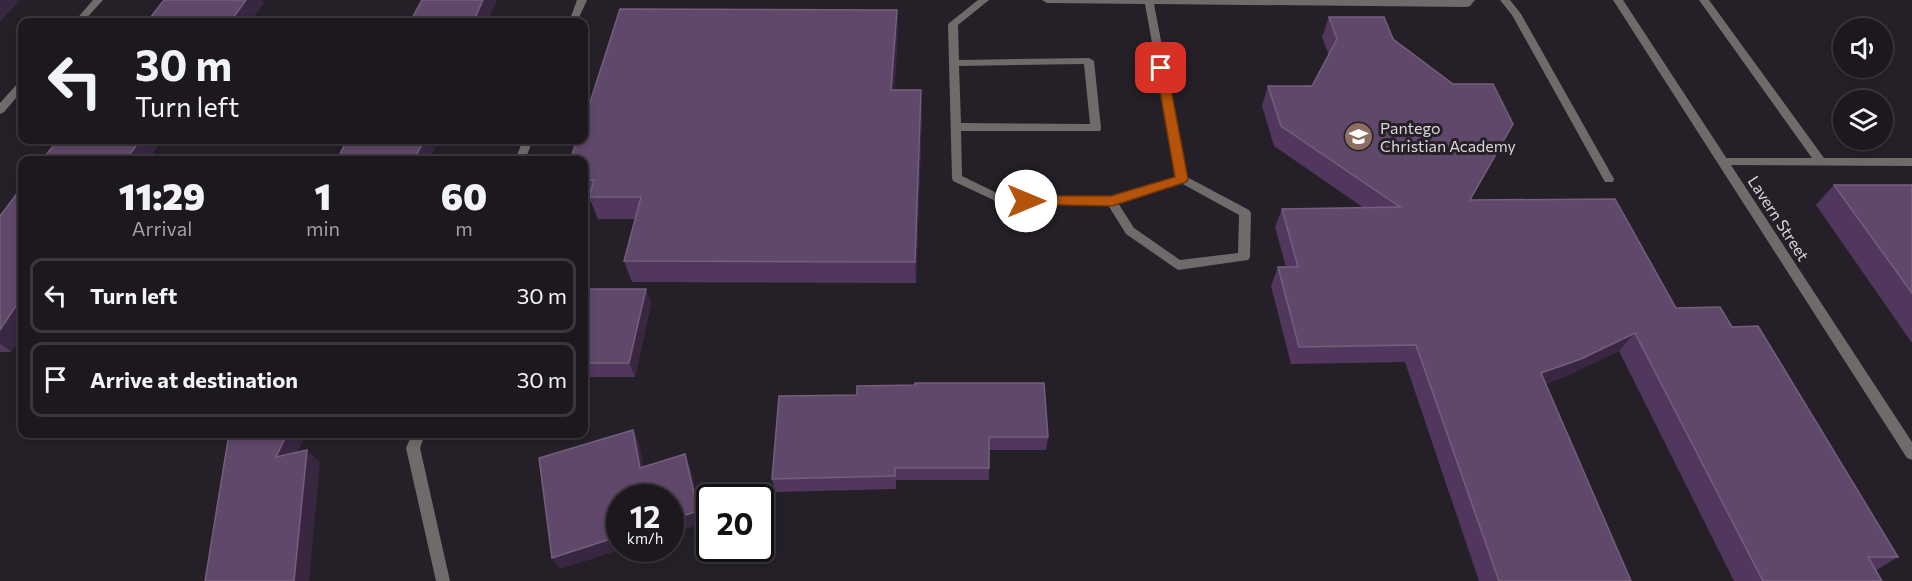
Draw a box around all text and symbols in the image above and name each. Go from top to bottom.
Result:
map controls [1833,18,1893,150]
button: sound [1833,18,1893,78]
text: 30 m [135,38,232,90]
icon: left [36,42,114,120]
pin [1135,42,1186,93]
icon: arrive [1144,51,1177,84]
text: Turn left [135,90,239,123]
button: layers [1833,90,1893,150]
place label: Pantego Christian Academy [1380,118,1516,155]
school or university icon: Pantego Christian Academy [1343,120,1375,152]
position arrow [994,169,1058,233]
street label: Lavern Street [1744,172,1814,264]
text: 11:29 [119,173,205,217]
text: 1 [315,173,331,217]
text: 60 [441,173,487,217]
text: Arrival [132,216,192,240]
text: min [306,216,340,240]
text: m [455,216,473,240]
icon: left [39,279,72,312]
text: Turn left [90,282,177,309]
text: 30 m [517,282,567,309]
icon: arrive [39,363,72,396]
text: Arrive at destination [90,366,298,393]
text: 30 m [517,366,567,393]
speed limit sign: 20 [696,484,774,562]
text: 12 [630,497,660,534]
text: km/h [627,529,663,547]

